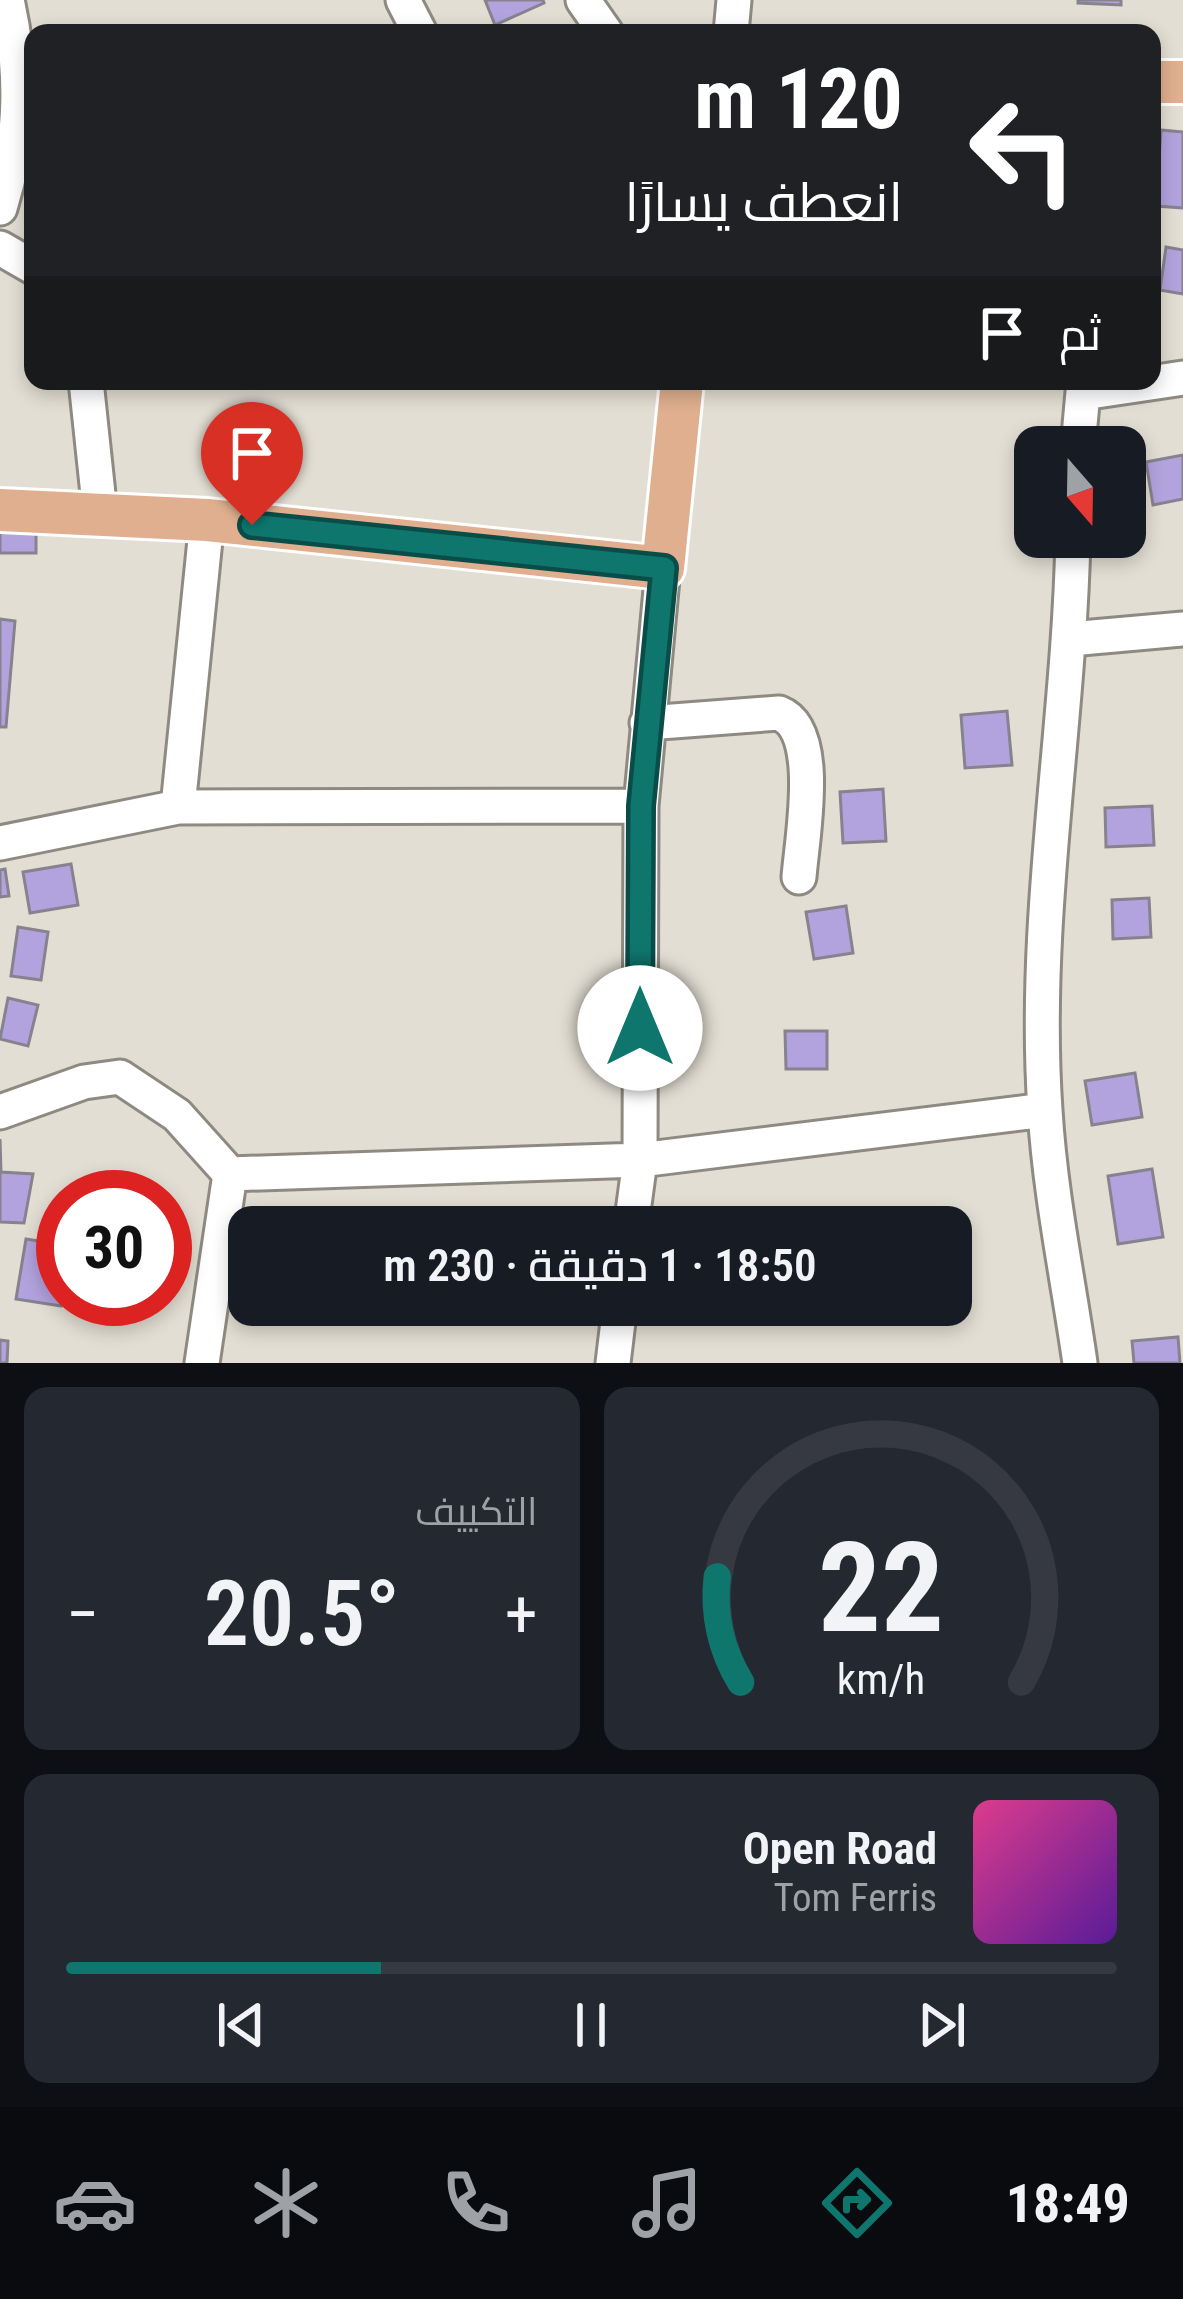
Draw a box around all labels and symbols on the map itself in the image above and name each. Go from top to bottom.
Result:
pin [201,402,303,525]
north arrow [1014,426,1146,558]
position arrow [577,965,703,1091]
speed limit sign: 30 [36,1170,192,1326]

